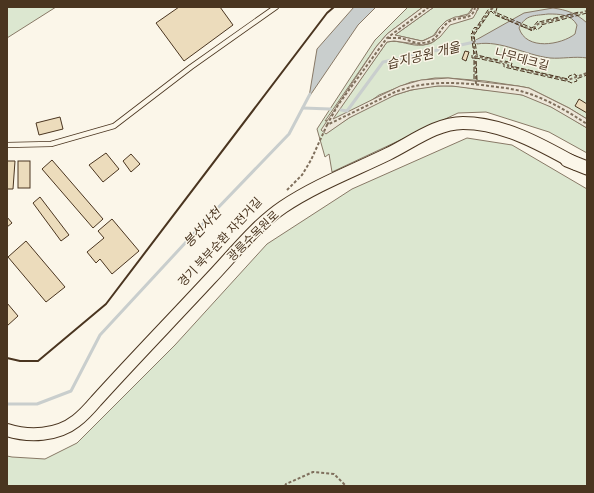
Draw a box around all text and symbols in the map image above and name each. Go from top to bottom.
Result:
water label: 습지공원 개울 [385,39,462,72]
street label: 나무데크길 [494,45,550,73]
street label: 경기 북부순환 자전거길 [175,195,265,289]
water label: 봉선사천 [181,204,225,250]
street label: 광릉수목원로 [224,208,282,264]

